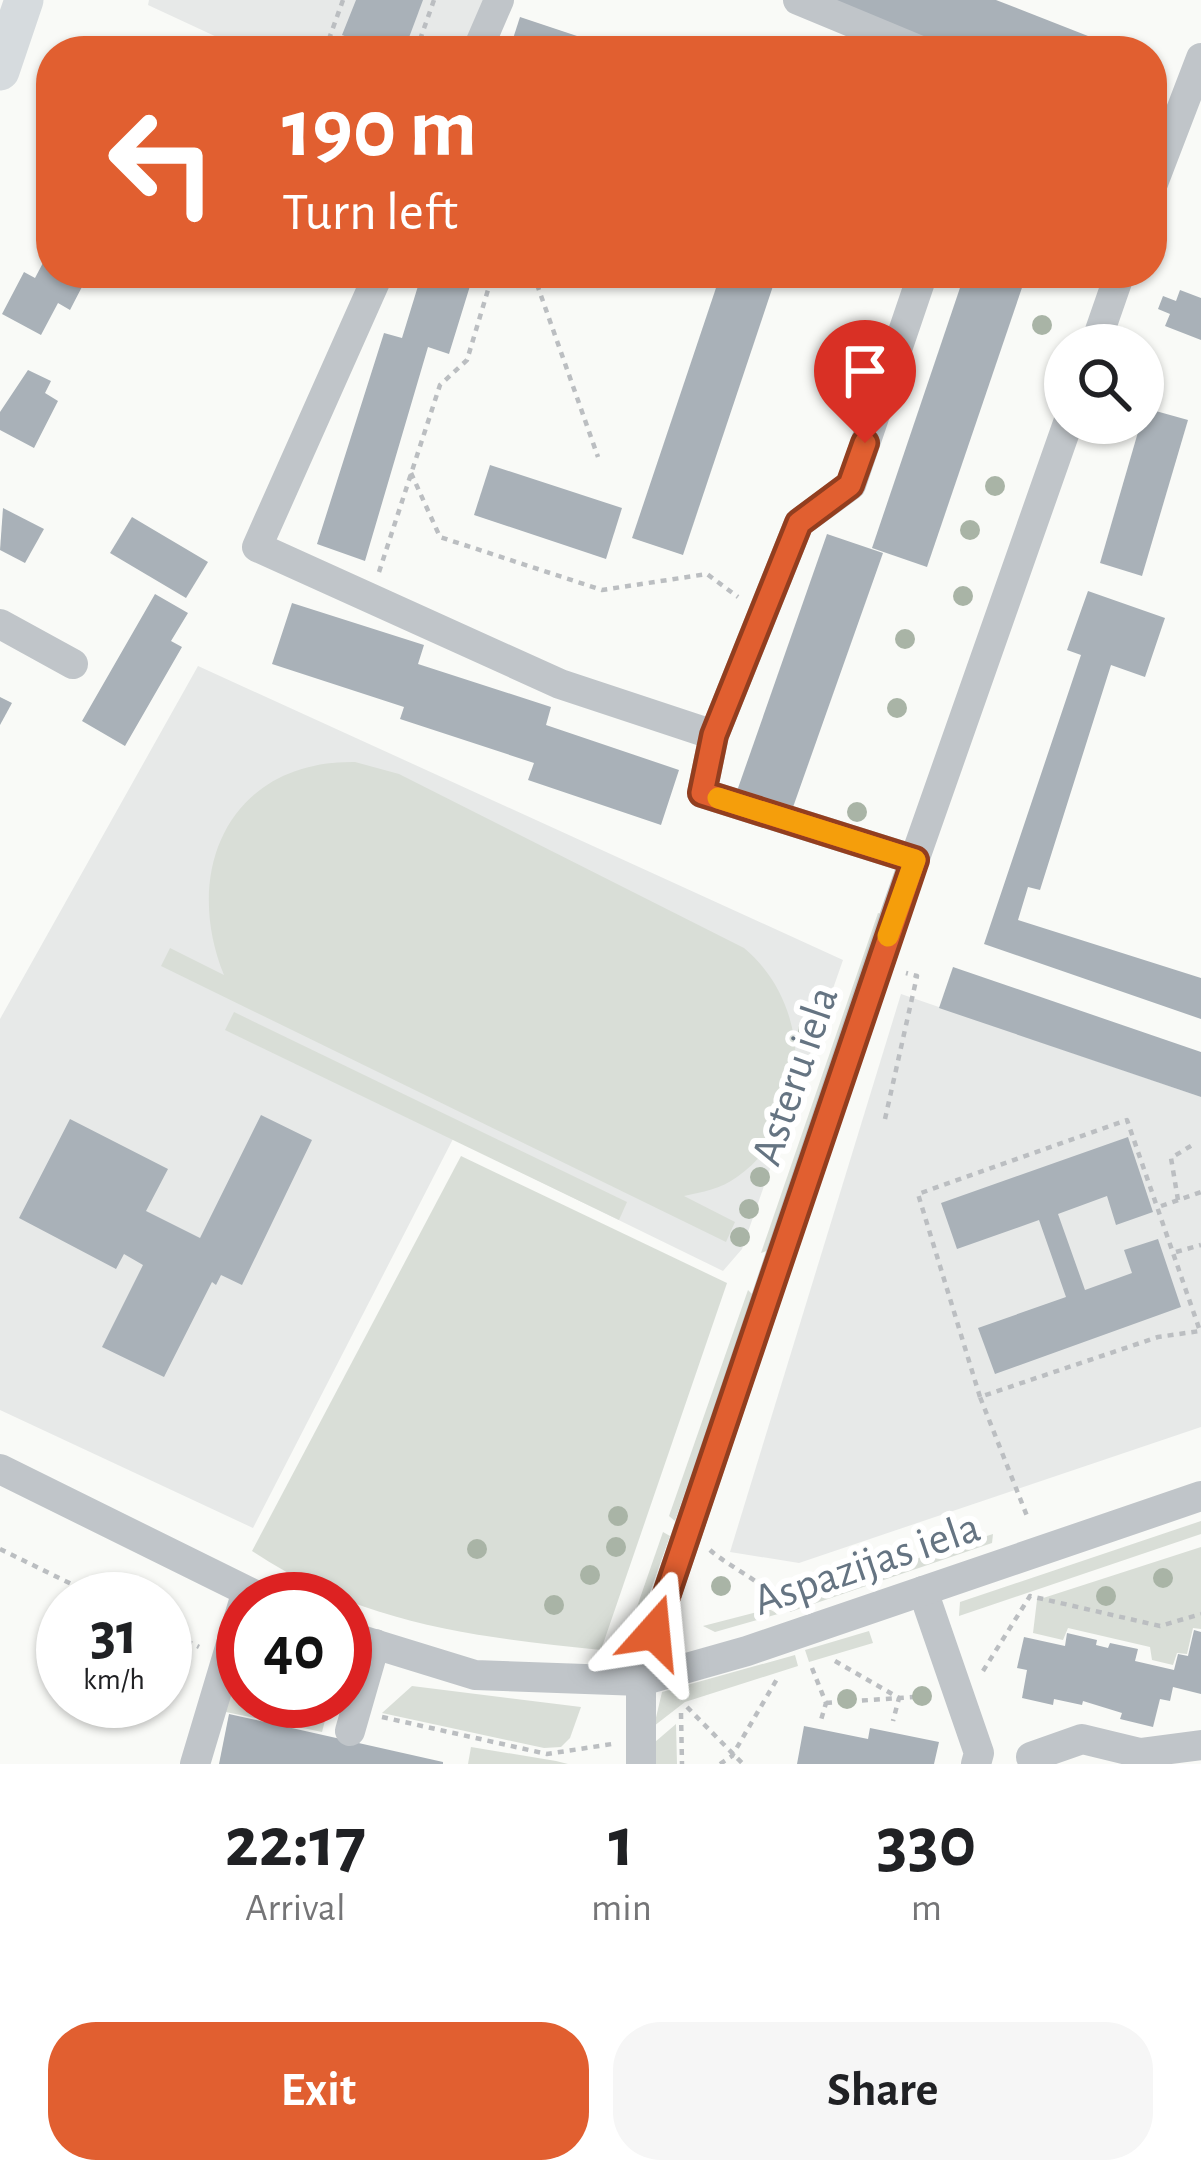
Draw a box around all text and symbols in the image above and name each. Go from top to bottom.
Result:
icon: left [84,84,240,240]
text: 190 m [282,88,477,172]
text: Turn left [282,186,458,240]
pin [814,320,916,443]
map controls [1044,324,1164,444]
button: search [1044,324,1164,444]
icon: arrive [832,338,898,404]
street label: Asteru iela [744,981,847,1171]
street label: Aspazijas iela [748,1505,986,1624]
position arrow [591,1569,717,1695]
speed limit sign: 40 [216,1572,372,1728]
text: 31 [90,1605,138,1665]
text: km/h [83,1665,145,1695]
text: 22:17 [225,1807,366,1879]
text: 1 [608,1807,634,1879]
text: 330 [877,1807,976,1879]
text: Arrival [245,1889,346,1928]
text: min [591,1889,652,1928]
text: m [911,1889,942,1928]
button: Exit [48,2022,589,2160]
button: Share [613,2022,1153,2160]

